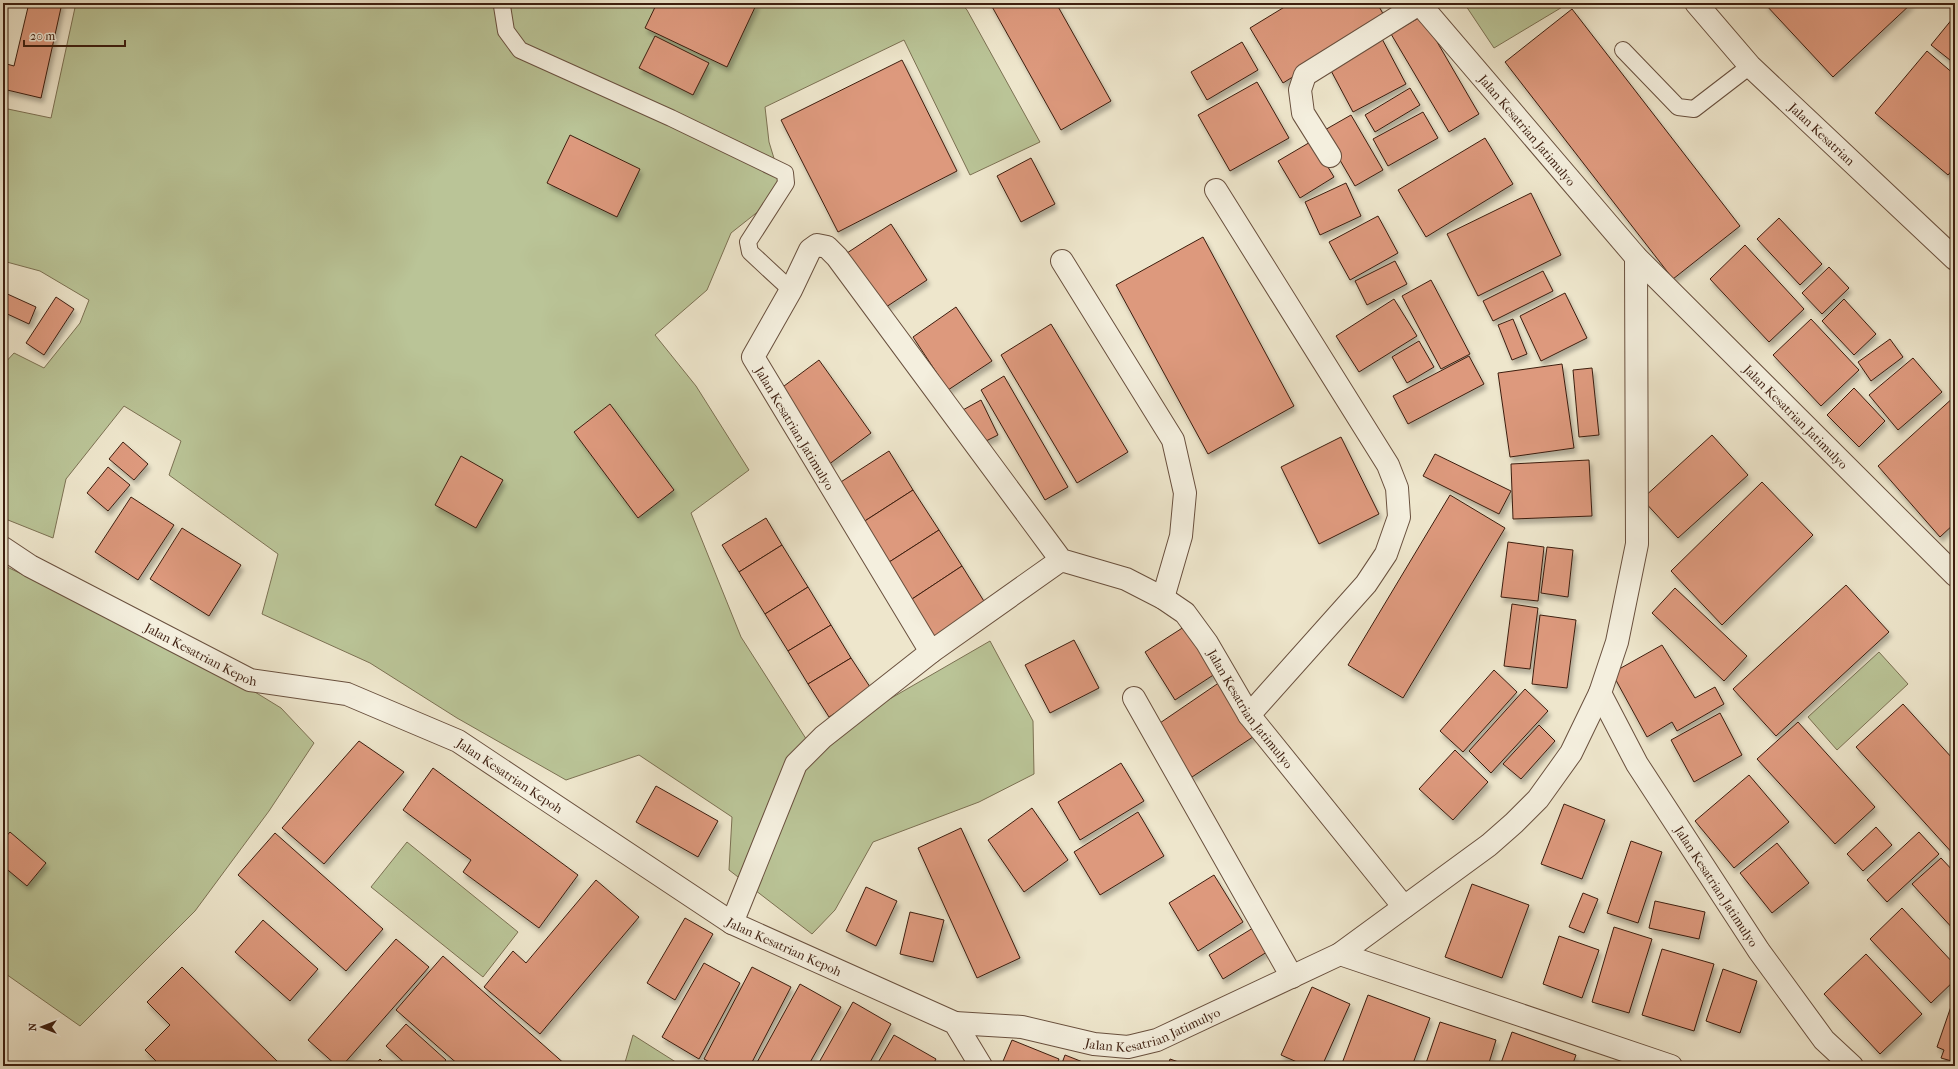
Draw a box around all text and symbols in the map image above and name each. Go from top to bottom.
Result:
scale bar [24,22,125,48]
text: 20 m [30,29,55,43]
street label: Jalan Kesatrian Jatimulyo [1475,71,1579,189]
street label: Jalan Kesatrian [1785,99,1858,169]
street label: Jalan Kesatrian Jatimulyo [1740,361,1851,472]
street label: Jalan Kesatrian Jatimulyo [751,363,838,493]
street label: Jalan Kesatrian Kepoh [141,619,258,689]
street label: Jalan Kesatrian Jatimulyo [1204,646,1296,772]
street label: Jalan Kesatrian Kepoh [453,735,566,817]
street label: Jalan Kesatrian Jatimulyo [1671,822,1761,950]
street label: Jalan Kesatrian Kepoh [723,914,844,979]
street label: Jalan Kesatrian Jatimulyo [1083,1004,1223,1055]
north arrow [22,1007,62,1047]
text: N [26,1022,39,1031]

